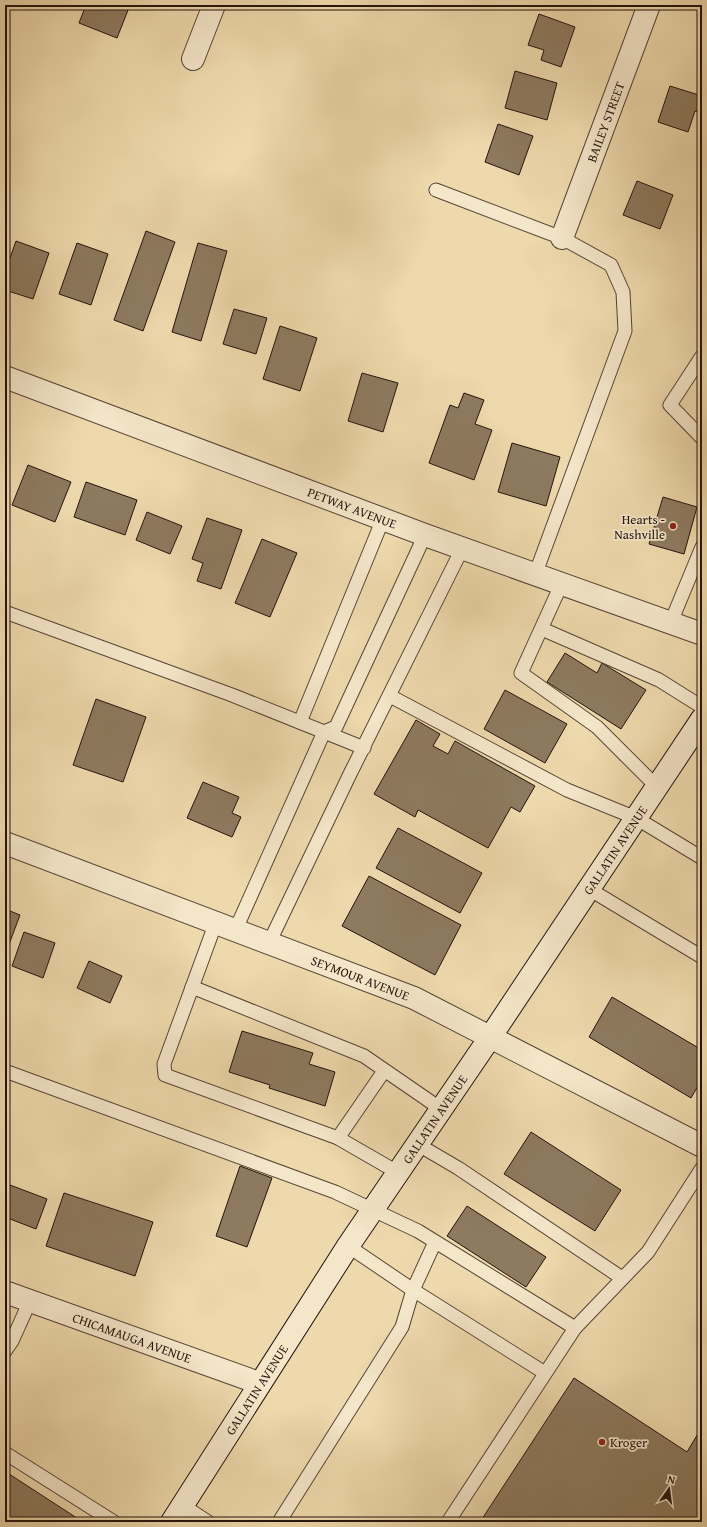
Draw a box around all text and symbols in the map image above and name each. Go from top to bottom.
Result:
street label: BAILEY STREET [582,78,629,165]
street label: PETWAY AVENUE [305,482,400,533]
place label: Hearts - Nashville [614,510,666,544]
marker: Hearts - Nashville [668,521,678,531]
street label: GALLATIN AVENUE [578,801,652,898]
street label: SEYMOUR AVENUE [308,950,413,1005]
street label: GALLATIN AVENUE [397,1070,472,1167]
street label: CHICAMAUGA AVENUE [70,1308,195,1368]
street label: GALLATIN AVENUE [220,1340,293,1438]
place label: Kroger [610,1433,648,1452]
marker: Kroger [597,1437,607,1447]
north arrow [649,1469,689,1509]
text: N [666,1471,678,1488]

